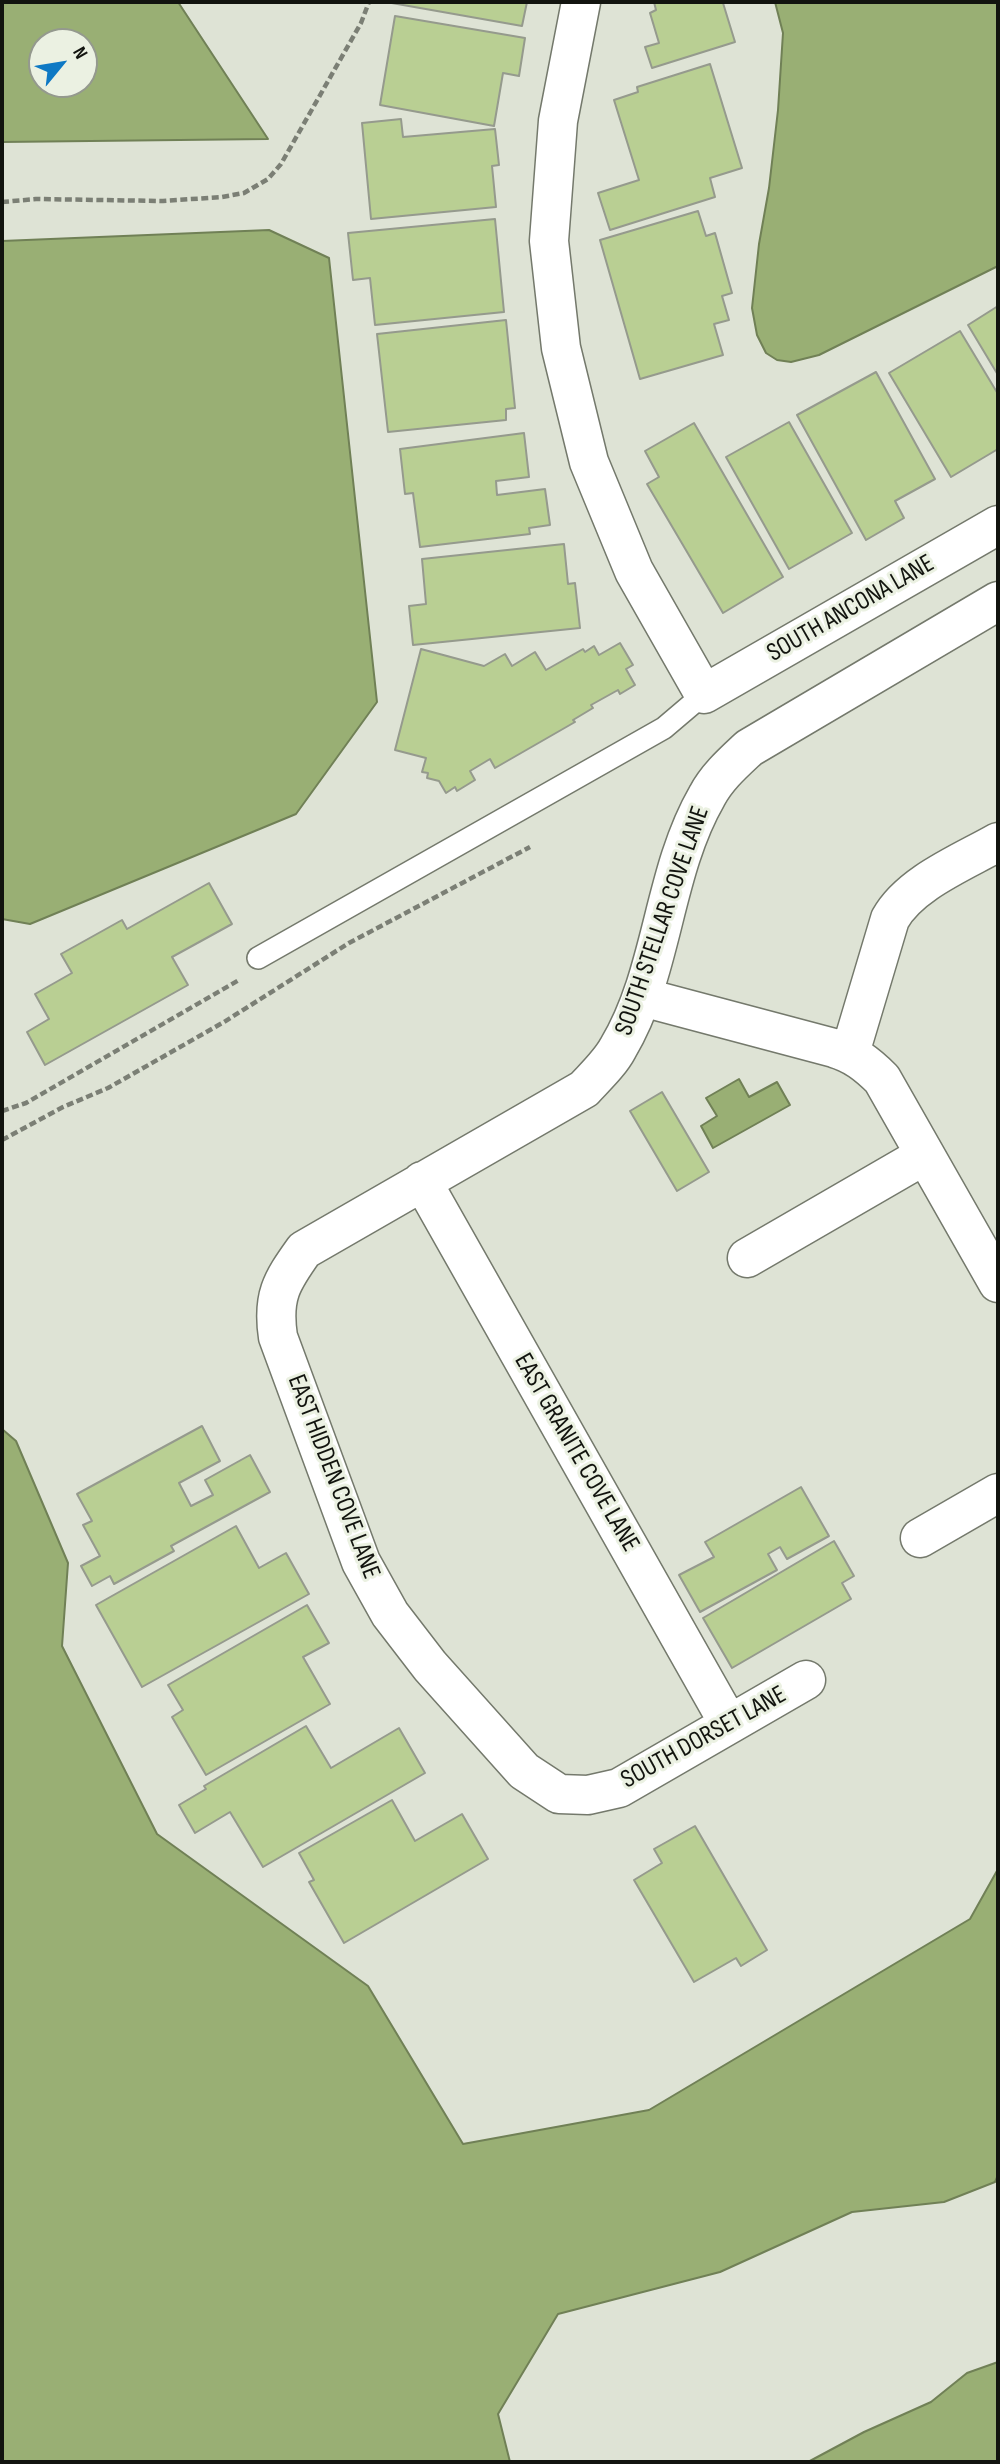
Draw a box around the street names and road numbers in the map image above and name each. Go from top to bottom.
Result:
street label: SOUTH ANCONA LANE [762,549,940,669]
street label: SOUTH STELLAR COVE LANE [609,802,717,1040]
street label: EAST GRANITE COVE LANE [507,1348,645,1558]
street label: EAST HIDDEN COVE LANE [280,1371,386,1583]
street label: SOUTH DORSET LANE [616,1680,792,1796]

